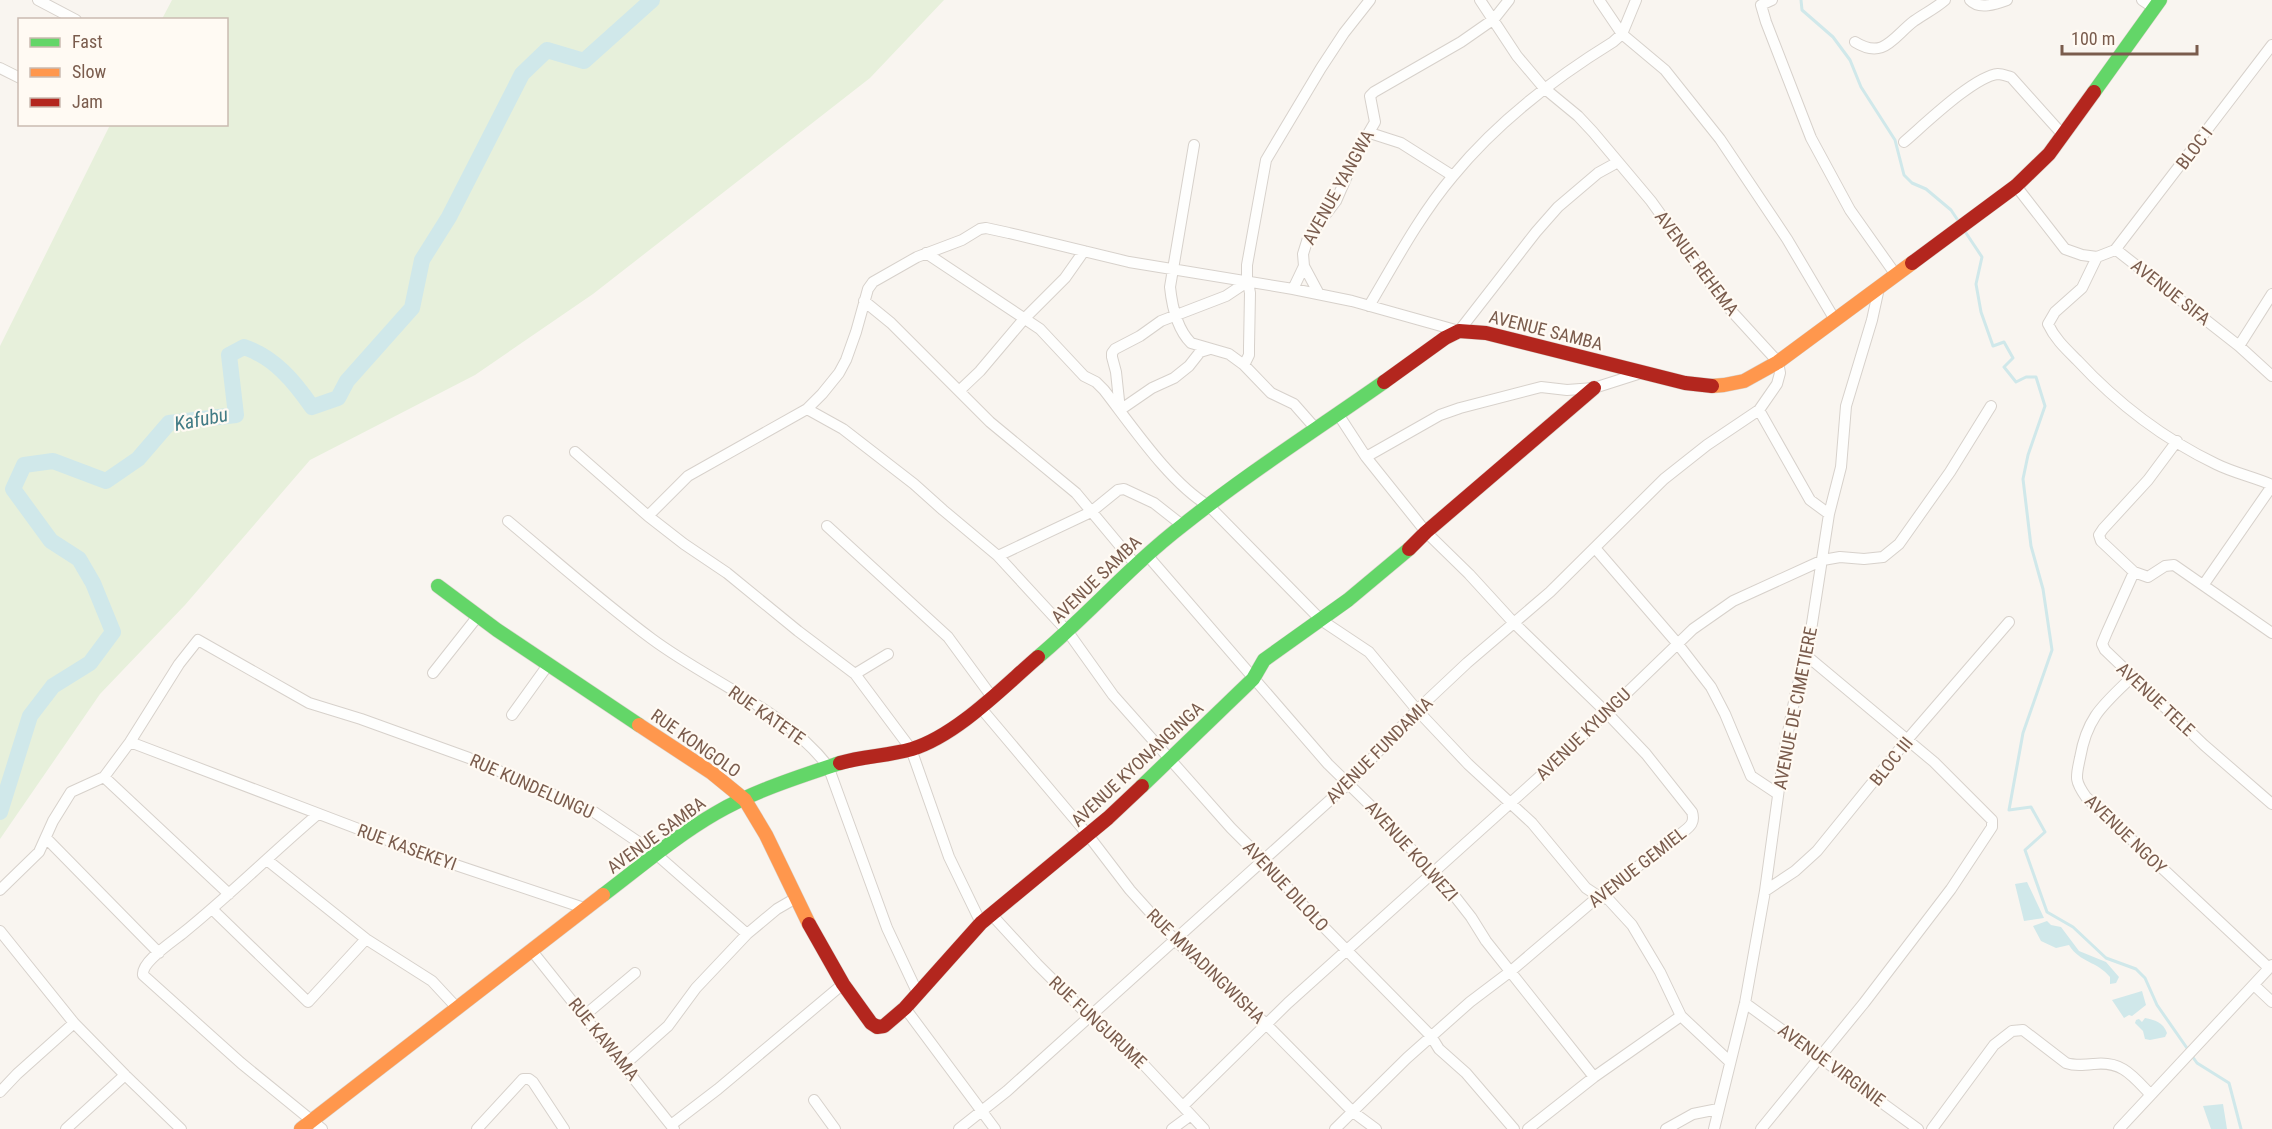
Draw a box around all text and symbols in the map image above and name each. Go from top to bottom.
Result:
legend [18,18,228,126]
scale bar [2062,18,2197,56]
text: 100 m [2071,28,2115,49]
text: Fast [72,31,103,52]
text: Slow [72,61,107,82]
text: Jam [72,91,103,112]
street label: BLOC I [2171,123,2217,173]
street label: AVENUE YANGWA [1298,126,1378,248]
street label: AVENUE REHEMA [1651,206,1744,320]
street label: AVENUE SIFA [2127,255,2215,330]
street label: AVENUE SAMBA [1487,306,1606,354]
water label: Kafubu [172,402,230,436]
street label: AVENUE SAMBA [1047,531,1146,627]
street label: AVENUE DE CIMETIERE [1769,625,1821,791]
street label: AVENUE TELE [2113,658,2199,740]
street label: RUE KATETE [725,681,809,749]
street label: AVENUE KYUNGU [1531,684,1635,784]
street label: AVENUE FUNDAMIA [1321,692,1437,808]
street label: AVENUE KYONANGINGA [1067,697,1208,831]
street label: RUE KONGOLO [647,704,745,782]
street label: BLOC III [1865,732,1917,790]
street label: RUE KUNDELUNGU [467,749,597,823]
street label: AVENUE NGOY [2081,790,2171,878]
street label: AVENUE SAMBA [603,792,710,878]
street label: AVENUE KOLWEZI [1362,797,1462,905]
street label: RUE KASEKEYI [355,819,459,875]
street label: AVENUE GEMIEL [1584,822,1690,912]
street label: AVENUE DILOLO [1239,837,1333,935]
street label: RUE MWADINGWISHA [1143,904,1270,1028]
street label: RUE FUNGURUME [1045,971,1151,1073]
street label: RUE KAWAMA [564,993,644,1085]
street label: AVENUE VIRGINIE [1775,1019,1890,1111]

